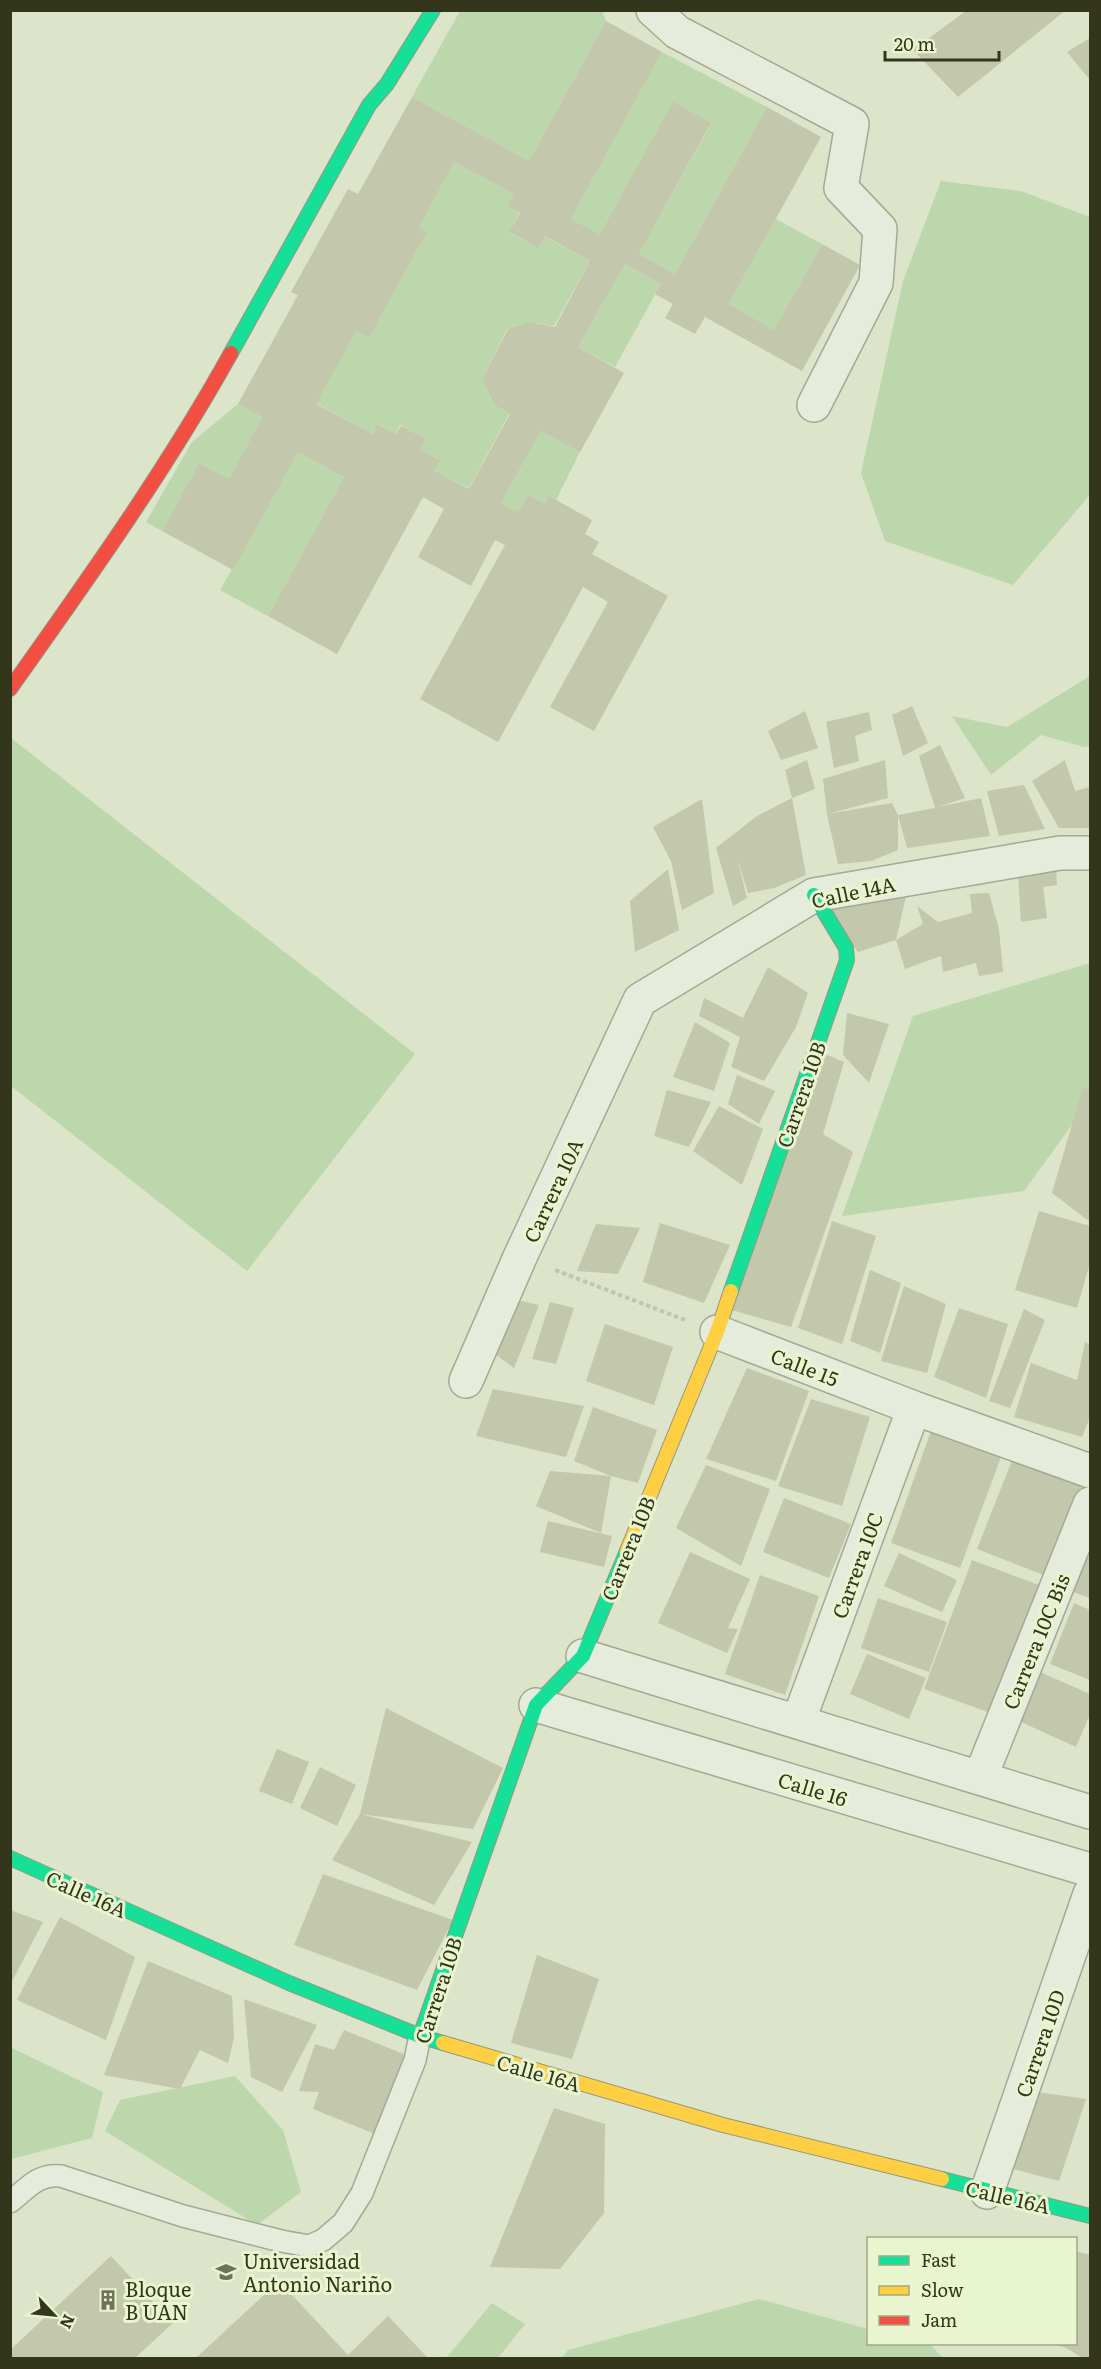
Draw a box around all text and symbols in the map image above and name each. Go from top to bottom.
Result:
scale bar [885,24,999,62]
text: 20 m [894,30,935,57]
street label: Calle 14A [808,867,898,915]
street label: Carrera 10B [768,1037,832,1151]
street label: Carrera 10A [515,1133,589,1247]
street label: Calle 15 [767,1339,843,1393]
street label: Carrera 10B [592,1491,662,1605]
street label: Carrera 10C [823,1508,889,1622]
street label: Carrera 10C Bis [994,1569,1076,1713]
street label: Calle 16 [775,1763,852,1813]
street label: Calle 16A [42,1862,133,1924]
street label: Carrera 10B [406,1933,468,2047]
street label: Carrera 10D [1007,1985,1071,2101]
street label: Calle 16A [494,2046,585,2098]
street label: Calle 16A [963,2172,1053,2220]
legend [867,2237,1077,2345]
place label: Universidad Antonio Nariño [243,2245,392,2298]
text: Fast [921,2246,957,2273]
school or university icon: Universidad Antonio Nariño [214,2260,238,2284]
place label: Bloque B UAN [125,2273,191,2326]
text: Slow [921,2276,964,2303]
north arrow [24,2285,84,2345]
building icon: Bloque B UAN [96,2288,120,2312]
text: Jam [921,2306,957,2333]
text: N [55,2311,82,2333]

